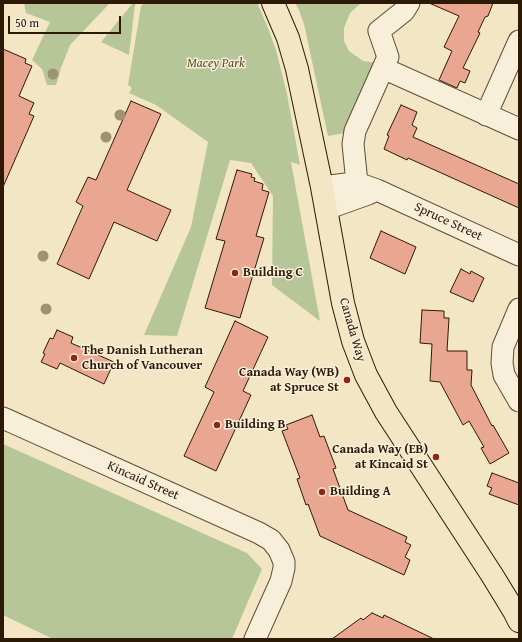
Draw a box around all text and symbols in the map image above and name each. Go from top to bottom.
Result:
scale bar [10,8,123,34]
text: 50 m [15,14,39,31]
park label: Macey Park [187,56,245,72]
street label: Spruce Street [411,199,485,245]
place label: Building C [243,265,303,281]
marker: Building C [230,268,240,278]
street label: Canada Way [335,296,369,364]
place label: The Danish Lutheran Church of Vancouver [82,343,203,374]
marker: The Danish Lutheran Church of Vancouver [69,353,79,363]
place label: Canada Way (WB) at Spruce St [239,365,339,396]
marker: Canada Way (WB) at Spruce St [342,375,352,385]
place label: Building B [225,417,285,433]
marker: Building B [212,420,222,430]
place label: Canada Way (EB) at Kincaid St [332,442,428,473]
marker: Canada Way (EB) at Kincaid St [431,452,441,462]
street label: Kincaid Street [105,458,181,504]
place label: Building A [330,484,391,500]
marker: Building A [317,487,327,497]

